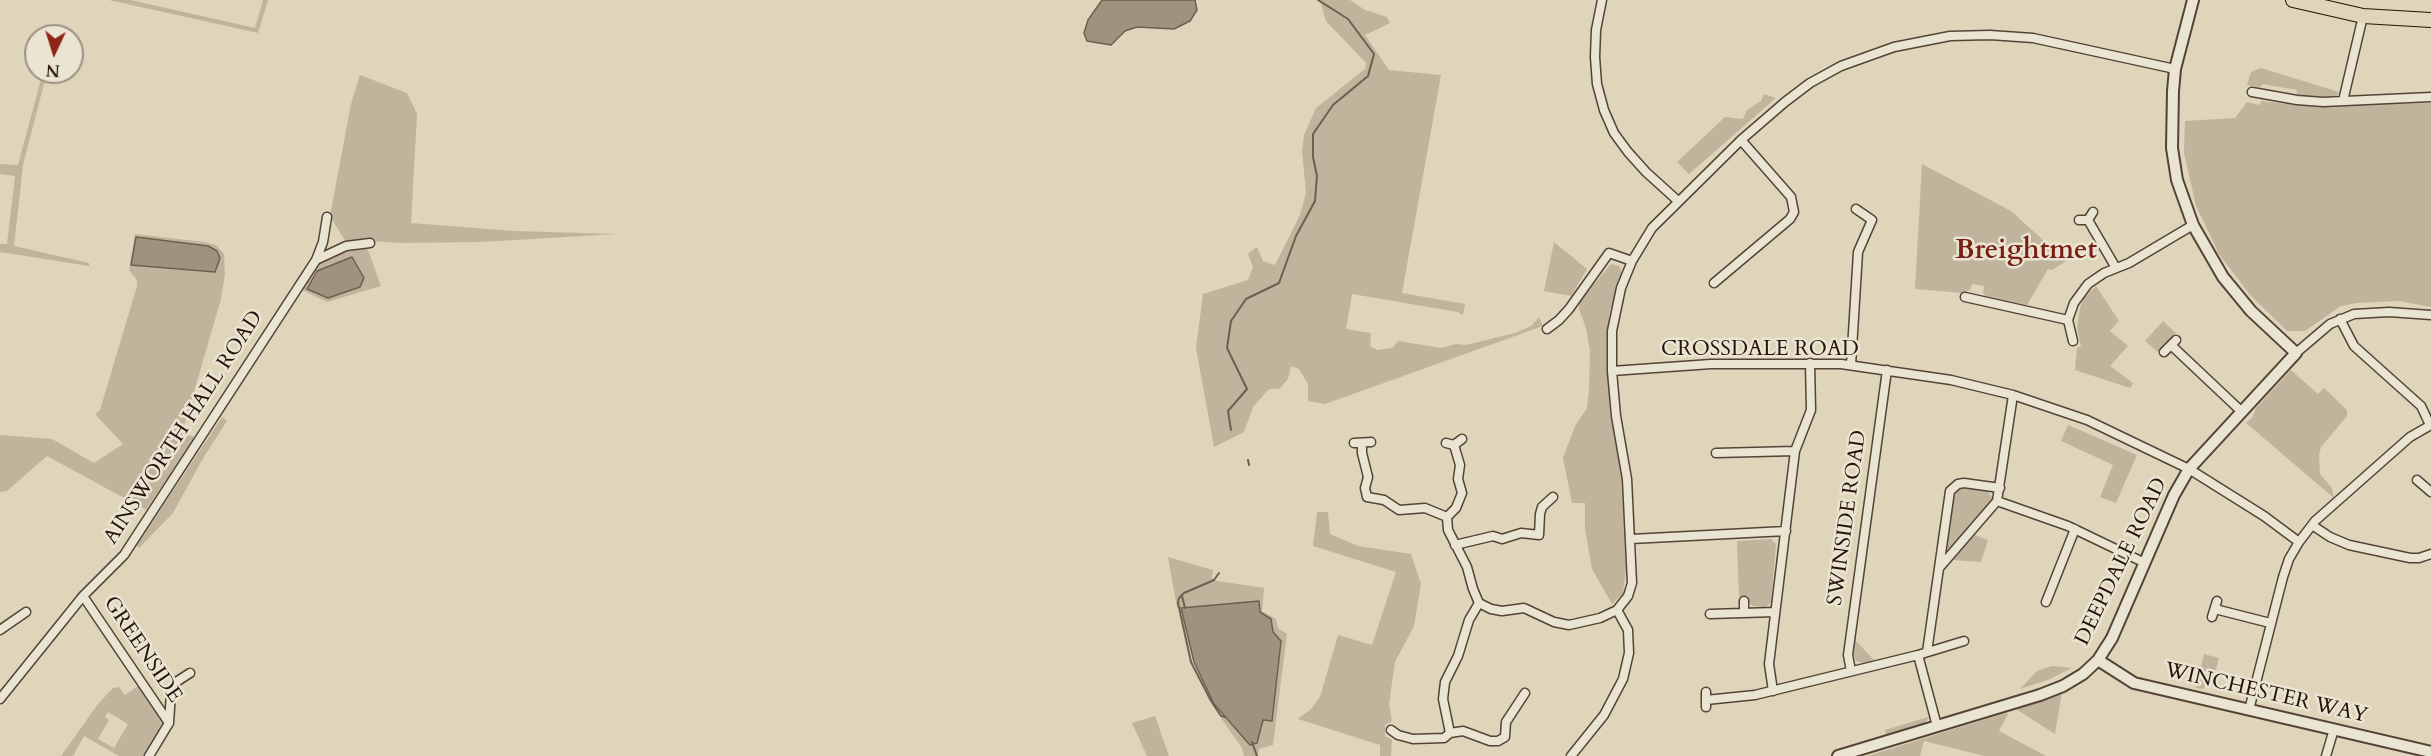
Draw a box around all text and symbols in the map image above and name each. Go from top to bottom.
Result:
north arrow [24,24,84,84]
text: N [45,59,61,81]
district label: Breightmet [1955,236,2097,268]
street label: AINSWORTH HALL ROAD [99,307,269,549]
street label: CROSSDALE ROAD [1661,337,1859,363]
street label: SWINSIDE ROAD [1823,429,1873,607]
street label: DEEPDALE ROAD [2070,474,2174,650]
street label: GREENSIDE [97,592,187,708]
street label: WINCHESTER WAY [2162,658,2370,730]

